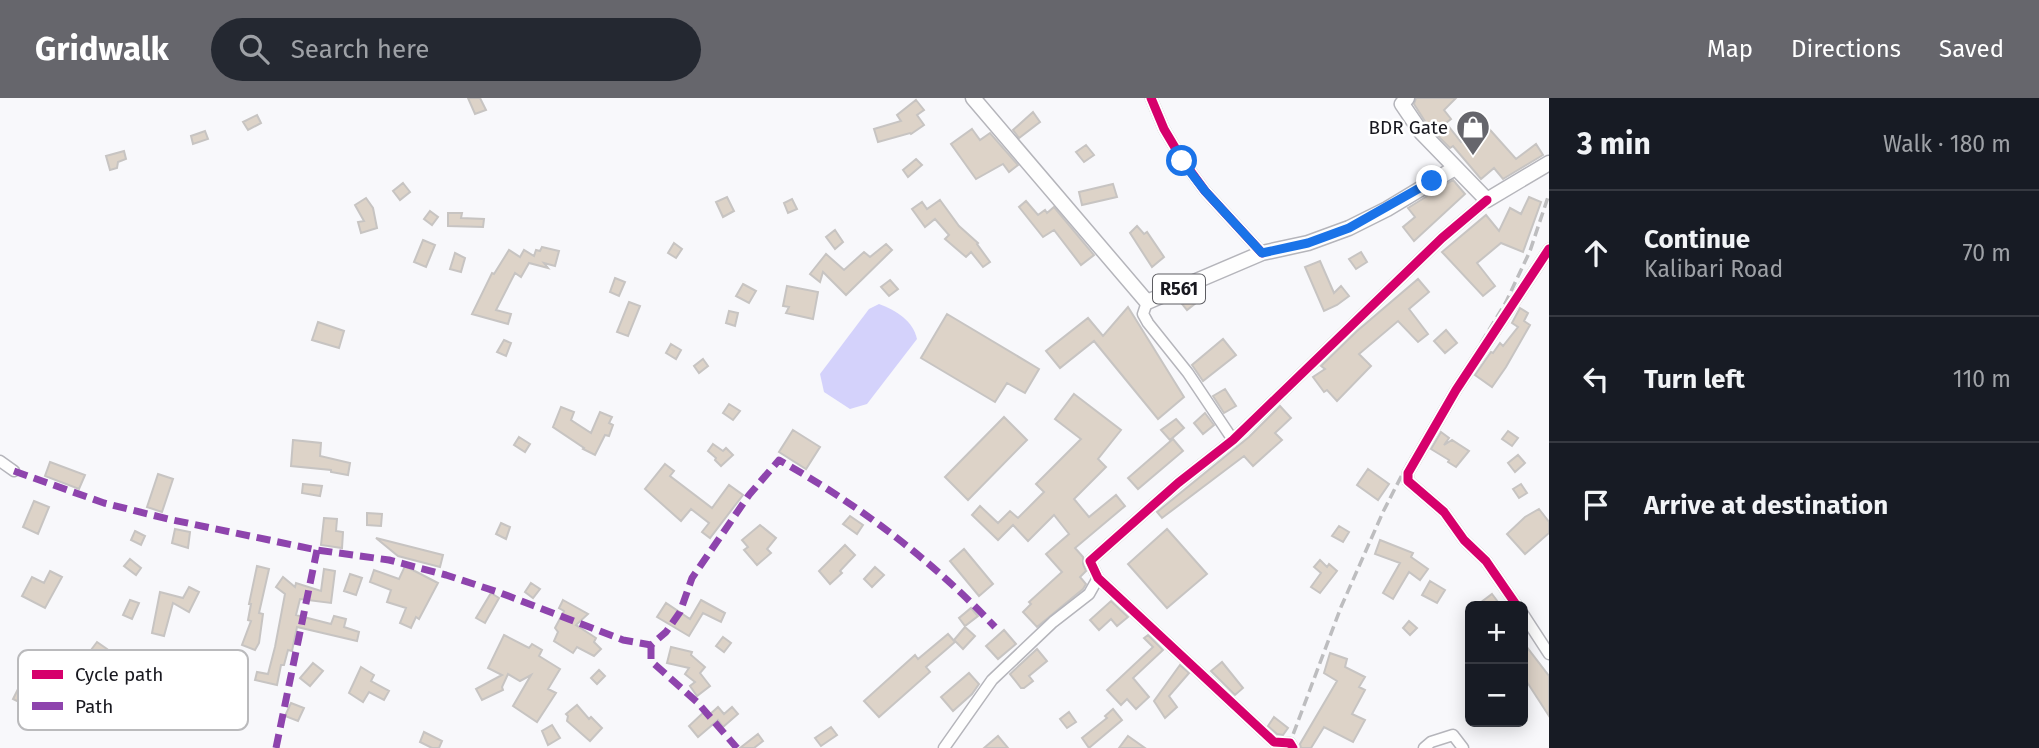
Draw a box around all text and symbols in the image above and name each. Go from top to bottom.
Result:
search box [211,18,701,81]
text: Gridwalk [35,29,169,69]
icon: search [235,30,273,68]
text: Search here [291,34,430,65]
text: Map [1707,35,1753,63]
text: Directions [1791,35,1901,63]
text: Saved [1939,35,2004,63]
shop icon: BDR Gate [1454,108,1492,157]
place label: BDR Gate [1368,116,1448,139]
text: 3 min [1577,126,1651,162]
text: Walk · 180 m [1883,130,2011,158]
route start [1166,145,1197,176]
route end [1416,165,1447,196]
text: Continue [1644,224,1750,255]
icon: ahead [1577,234,1615,272]
text: 70 m [1962,239,2011,267]
text: Kalibari Road [1644,255,1783,283]
road number: R561 [1153,274,1205,304]
icon: left [1577,360,1615,398]
text: Turn left [1644,364,1745,395]
text: 110 m [1953,365,2011,393]
icon: arrive [1577,486,1615,524]
text: Arrive at destination [1644,490,1888,521]
map controls [1465,601,1528,727]
button: + [1465,601,1528,664]
legend [18,650,248,730]
text: Cycle path [75,663,163,686]
button: − [1465,664,1528,727]
text: Path [75,695,113,718]

